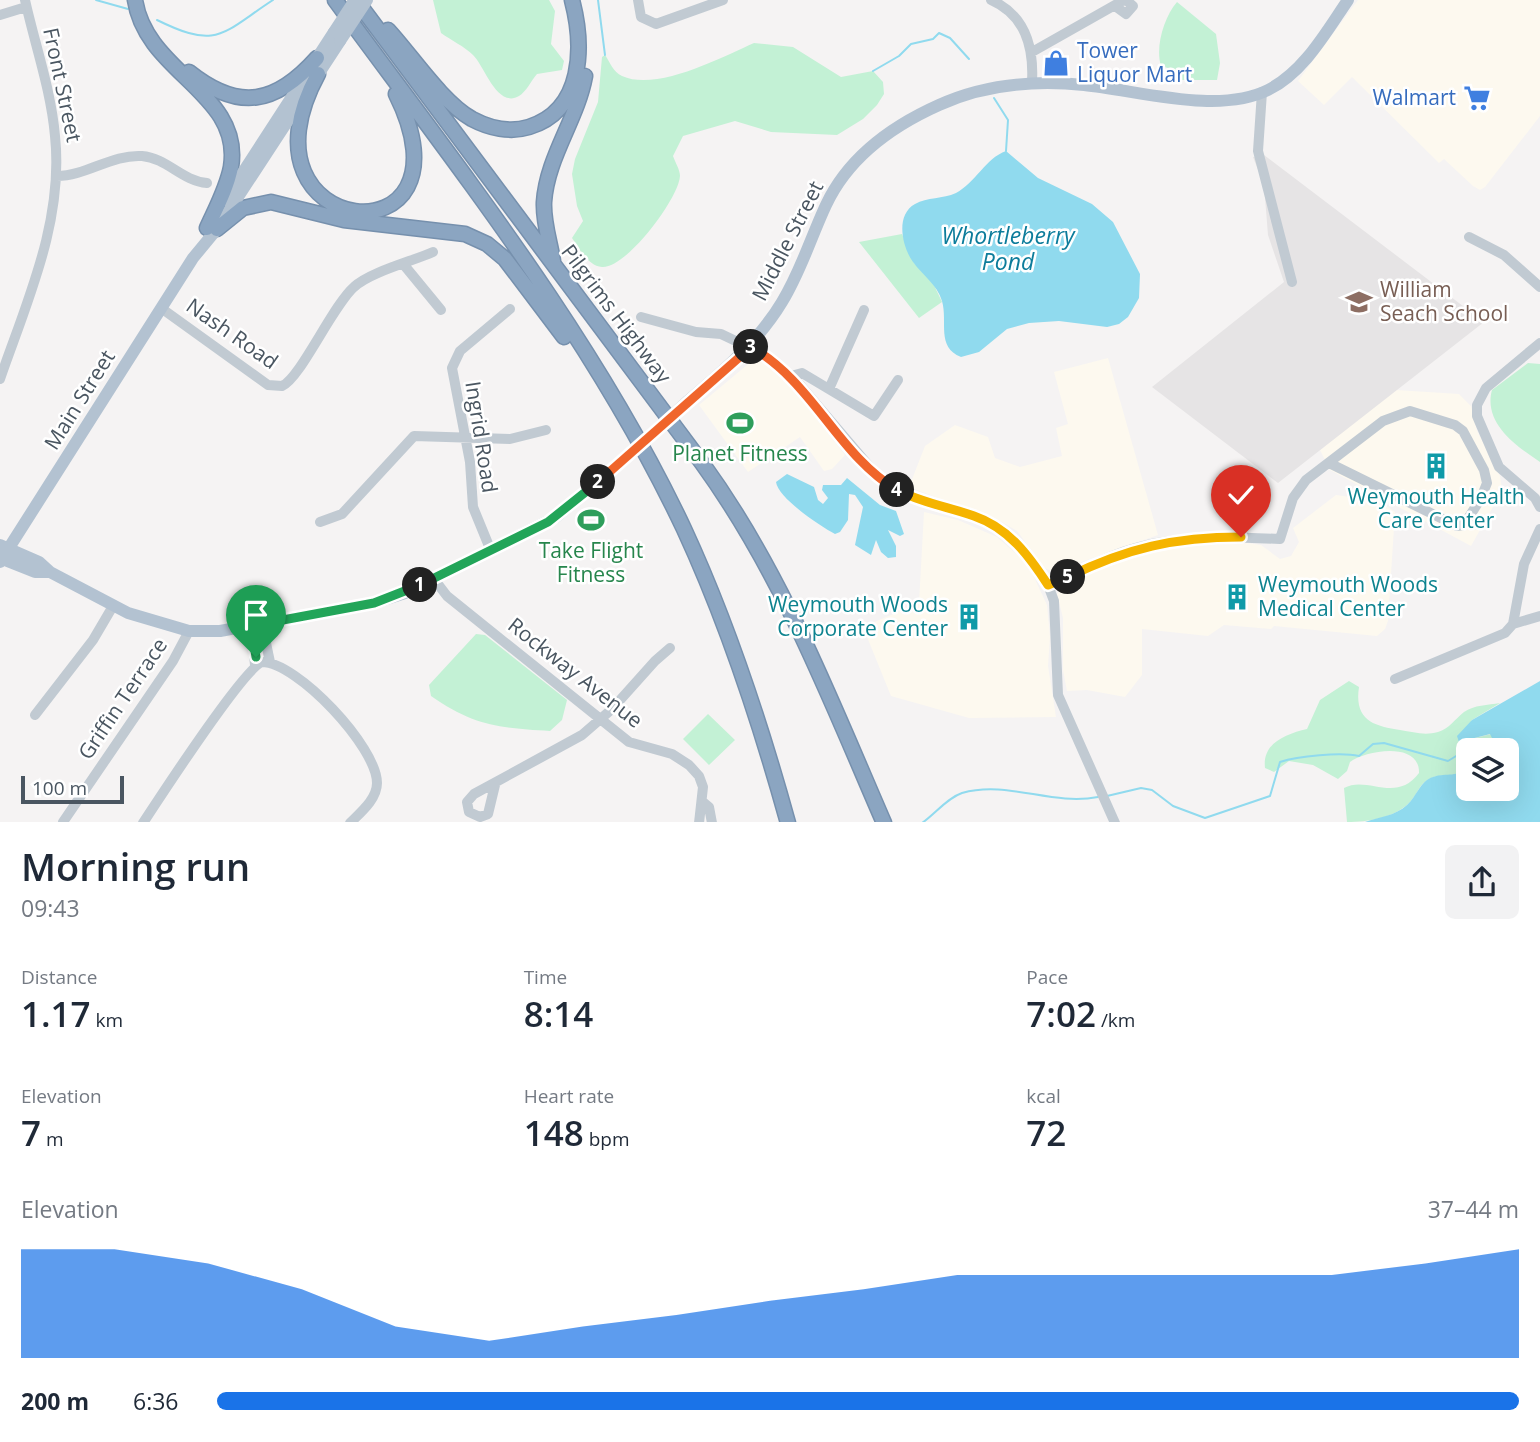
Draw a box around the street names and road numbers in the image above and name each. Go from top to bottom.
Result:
street label: Front Street [37,25,89,145]
street label: Middle Street [745,176,829,305]
street label: Pilgrims Highway [555,238,679,389]
street label: Nash Road [181,291,284,375]
street label: Main Street [37,344,121,455]
street label: Ingrid Road [459,379,505,495]
street label: Rockway Avenue [502,611,649,734]
street label: Griffin Terrace [71,632,173,765]

